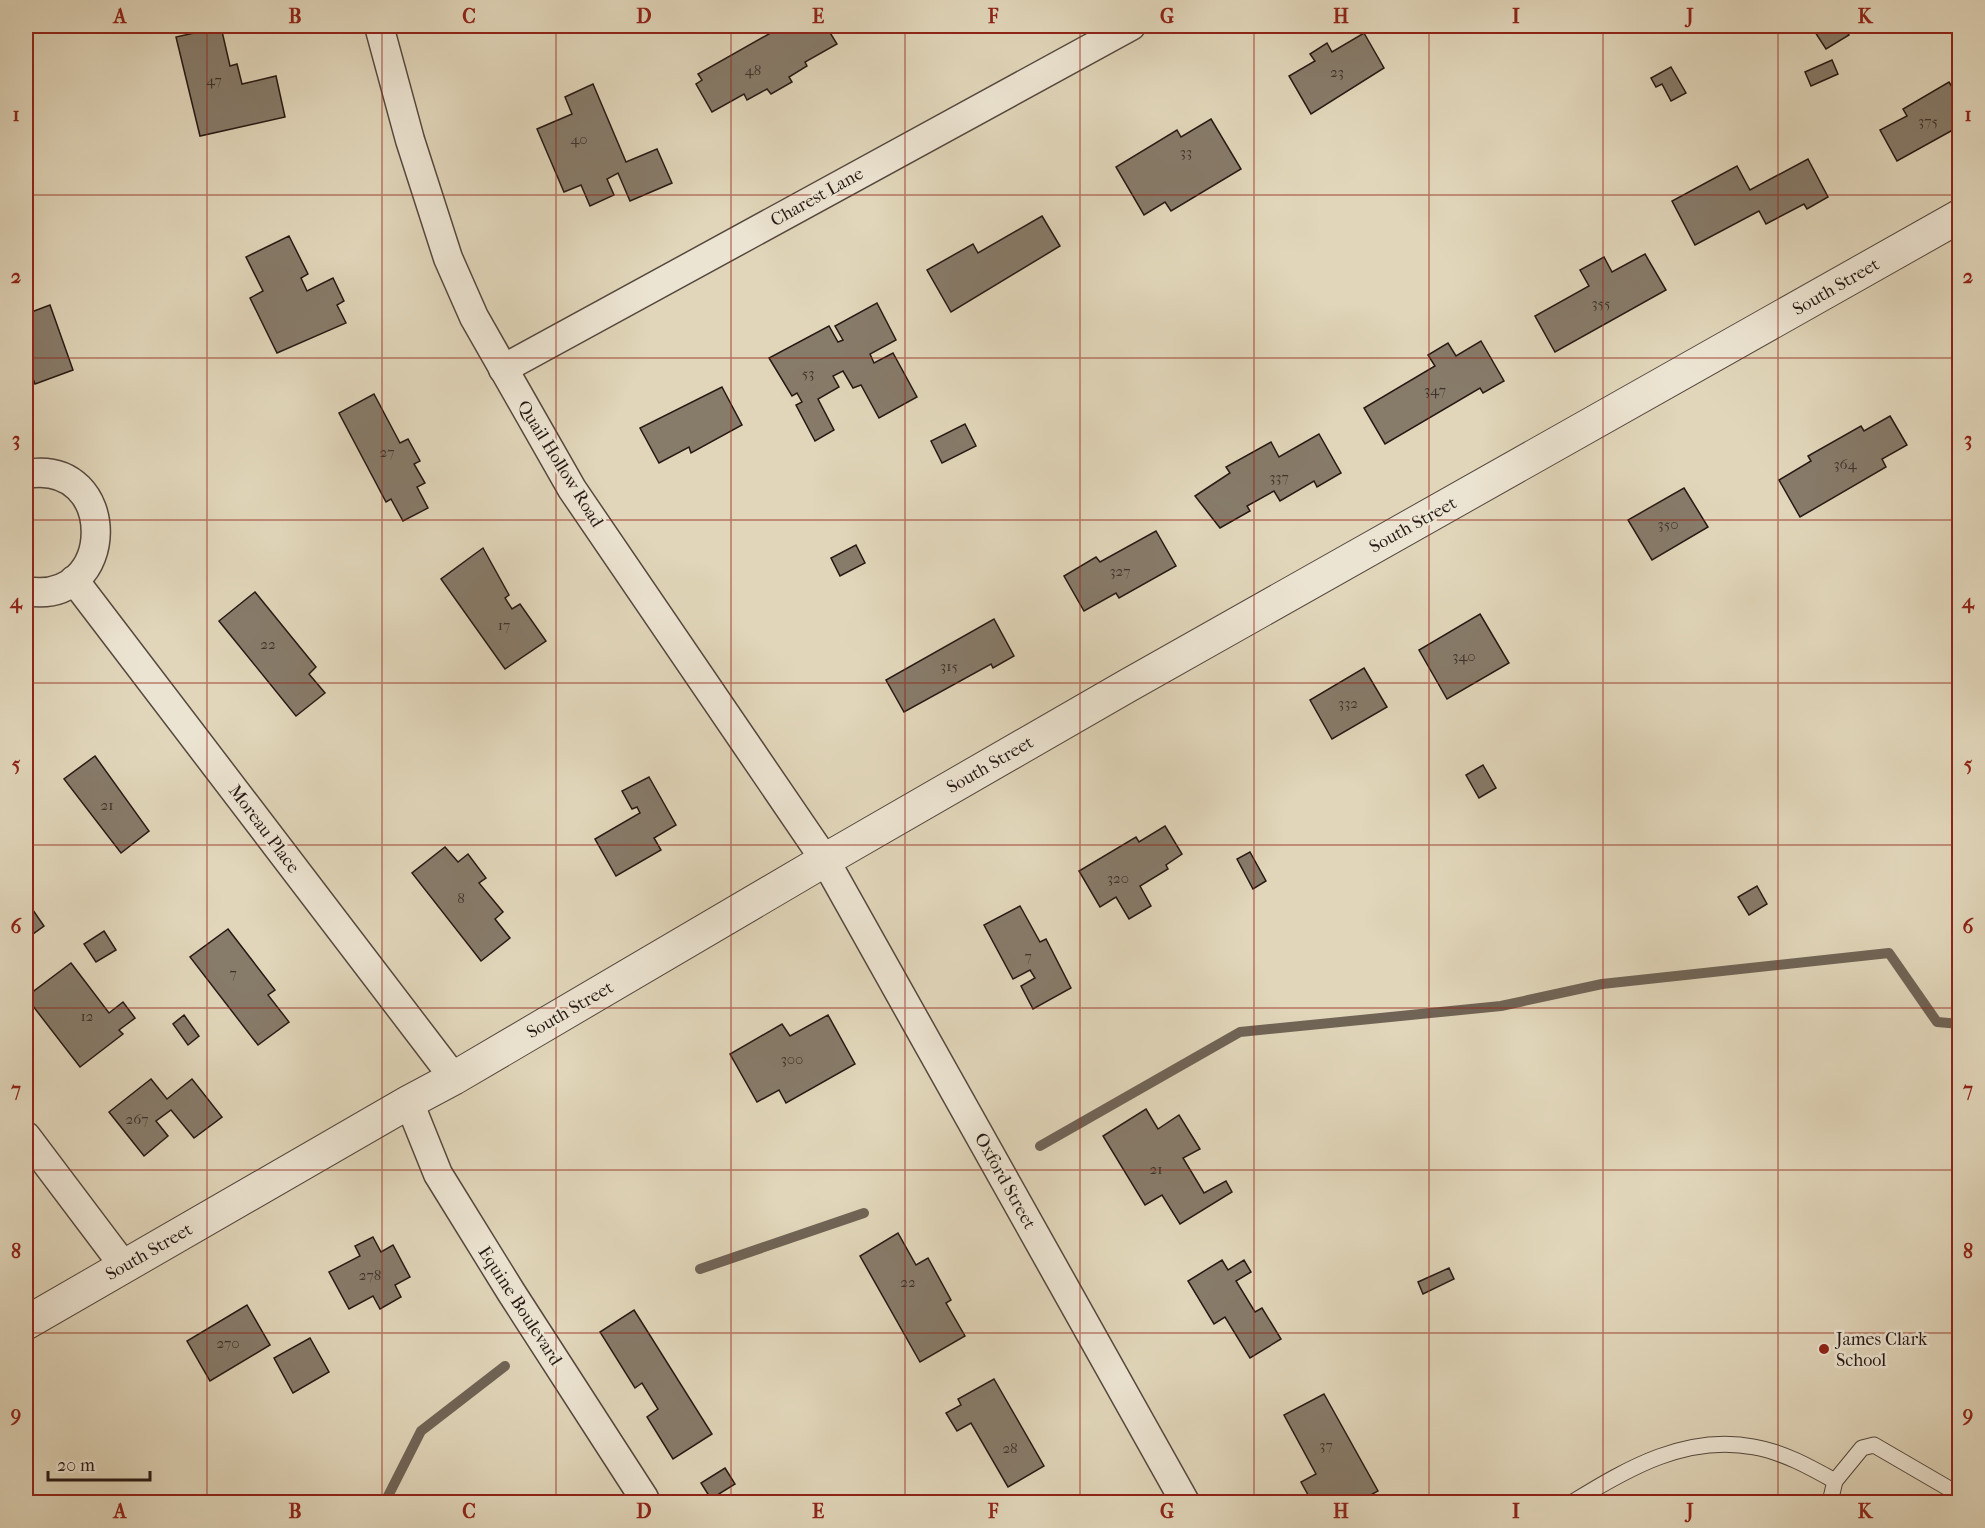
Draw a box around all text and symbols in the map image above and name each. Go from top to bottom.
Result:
text: A [112,5,128,28]
text: B [288,5,302,28]
text: C [462,5,476,28]
text: D [636,5,652,28]
text: E [812,5,824,28]
text: F [987,5,999,28]
text: G [1160,5,1174,28]
text: H [1333,5,1349,28]
text: I [1512,5,1520,28]
text: J [1684,5,1694,28]
text: K [1858,5,1874,28]
house number: 48 [745,61,761,79]
house number: 23 [1330,63,1344,81]
house number: 47 [206,71,222,89]
text: 1 [12,103,20,126]
text: 1 [1964,103,1972,126]
house number: 375 [1918,112,1938,130]
house number: 40 [570,130,588,148]
house number: 33 [1180,143,1192,161]
street label: Charest Lane [767,163,867,231]
street label: South Street [1789,254,1883,320]
text: 2 [11,265,21,288]
text: 2 [1963,265,1973,288]
house number: 355 [1591,294,1611,312]
house number: 53 [802,364,814,382]
house number: 347 [1424,381,1446,399]
street label: Quail Hollow Road [513,397,608,531]
text: 3 [12,428,20,451]
text: 3 [1964,428,1972,451]
house number: 27 [380,443,394,461]
house number: 364 [1833,455,1858,473]
house number: 337 [1269,468,1289,486]
street label: South Street [1366,492,1461,558]
house number: 350 [1658,515,1678,533]
house number: 327 [1109,562,1131,580]
text: 4 [9,590,23,614]
text: 4 [1961,590,1975,614]
house number: 17 [498,616,510,634]
house number: 22 [260,635,276,653]
house number: 340 [1452,647,1476,665]
house number: 315 [940,657,958,675]
house number: 332 [1338,694,1358,712]
street label: South Street [943,732,1037,798]
text: 5 [12,753,21,776]
text: 5 [1964,753,1973,776]
street label: Moreau Place [224,781,304,877]
house number: 21 [100,796,114,814]
house number: 320 [1107,869,1129,887]
house number: 8 [457,889,465,907]
text: 6 [11,915,23,938]
text: 6 [1963,915,1975,938]
house number: 7 [1024,947,1032,965]
house number: 7 [229,964,237,982]
street label: South Street [523,977,617,1043]
house number: 12 [80,1007,94,1025]
house number: 300 [781,1050,803,1068]
text: 7 [10,1078,21,1101]
text: 7 [1962,1078,1973,1101]
house number: 267 [126,1110,148,1128]
street label: Oxford Street [970,1129,1040,1233]
house number: 21 [1149,1160,1163,1178]
street label: South Street [102,1219,196,1285]
text: 8 [11,1240,21,1263]
text: 8 [1963,1240,1973,1263]
street label: Equine Boulevard [474,1243,566,1370]
house number: 278 [359,1266,381,1284]
house number: 22 [900,1273,916,1291]
place label: James Clark School [1834,1329,1928,1371]
house number: 270 [216,1334,240,1352]
marker: James Clark School [1817,1342,1831,1356]
text: 9 [10,1403,21,1426]
text: 9 [1962,1403,1973,1426]
house number: 37 [1319,1436,1333,1454]
house number: 28 [1002,1439,1018,1457]
scale bar [48,1444,150,1482]
text: 20 m [57,1455,95,1476]
text: A [112,1500,128,1523]
text: B [288,1500,302,1523]
text: C [462,1500,476,1523]
text: D [636,1500,652,1523]
text: E [812,1500,824,1523]
text: F [987,1500,999,1523]
text: G [1160,1500,1174,1523]
text: H [1333,1500,1349,1523]
text: I [1512,1500,1520,1523]
text: J [1684,1500,1694,1523]
text: K [1858,1500,1874,1523]

